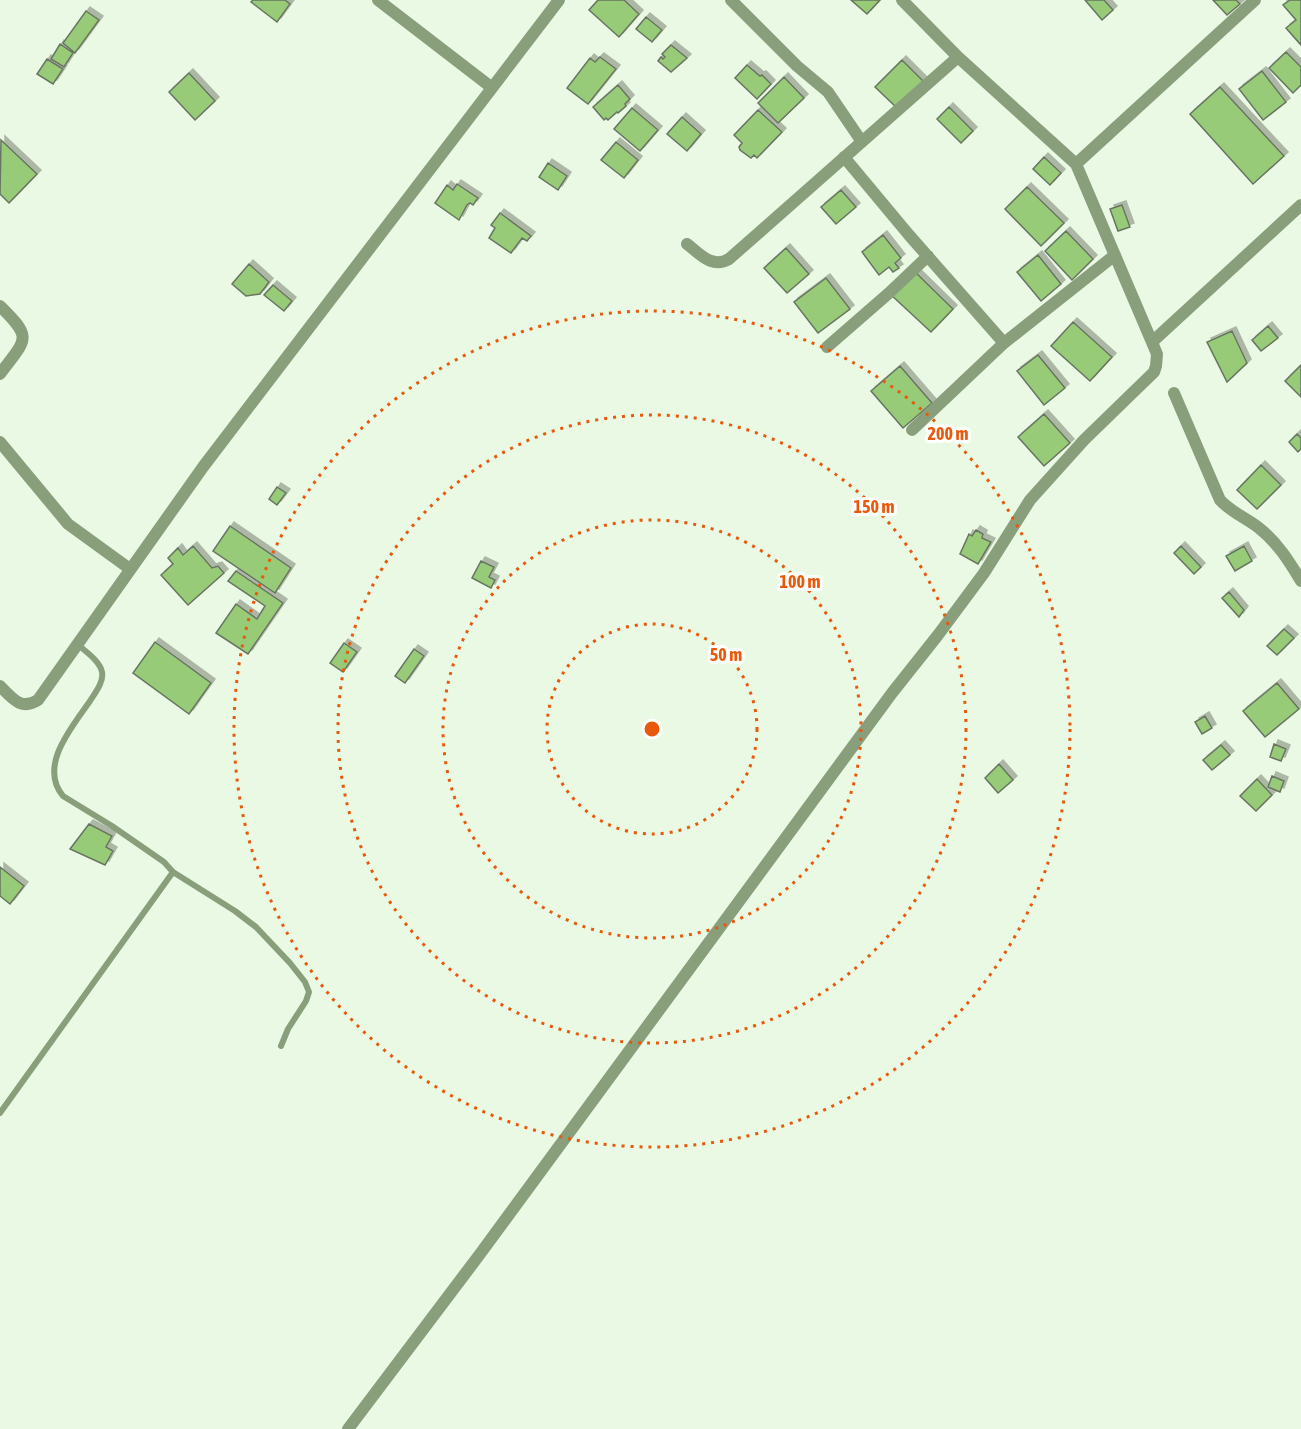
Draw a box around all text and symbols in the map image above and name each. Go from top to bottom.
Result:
text: 200 m [928,423,968,444]
text: 150 m [854,496,894,517]
text: 100 m [780,571,820,592]
text: 50 m [710,644,742,665]
centre of rings [642,719,662,739]

